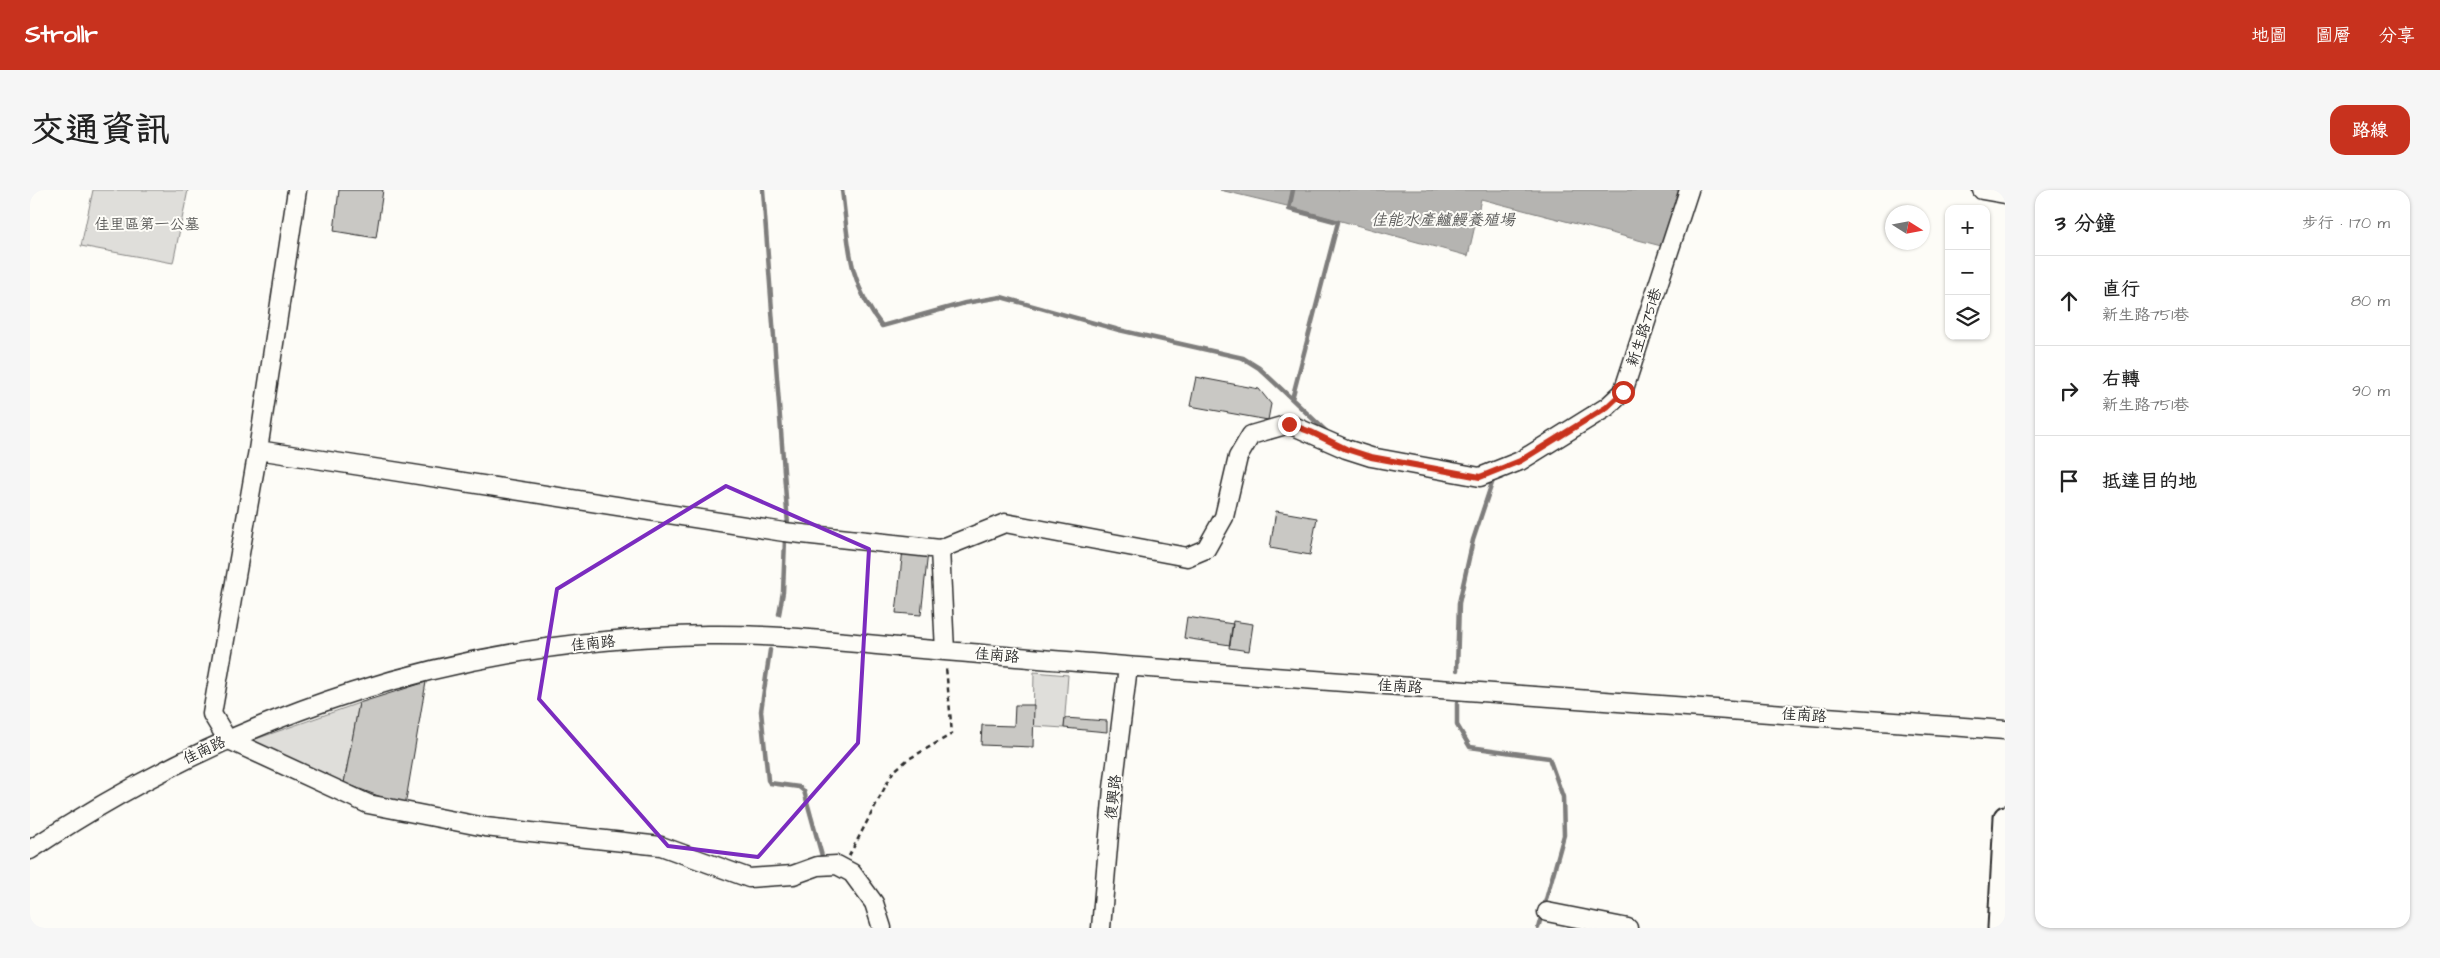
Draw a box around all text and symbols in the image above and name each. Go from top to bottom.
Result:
text: Strollr [25,18,98,52]
text: 地圖 [2251,23,2287,48]
text: 圖層 [2315,23,2351,48]
text: 分享 [2379,23,2415,48]
button: 路線 [2330,105,2410,155]
text: 交通資訊 [30,106,170,155]
north arrow [1885,205,1930,250]
map controls [1945,205,1990,340]
button: + [1945,205,1990,250]
water label: 佳能水産鱸鰻養殖場 [1371,209,1517,231]
text: 3 分鐘 [2055,209,2116,238]
text: 步行 · 170 m [2302,212,2390,234]
park label: 佳里區第一公墓 [94,214,200,235]
button: − [1945,250,1990,295]
text: 直行 [2102,276,2140,303]
street label: 新生路751巷 [1622,285,1667,369]
icon: ahead [2055,287,2083,315]
text: 80 m [2351,290,2390,312]
button: layers [1945,295,1990,340]
text: 新生路751巷 [2102,304,2189,326]
text: 右轉 [2102,366,2140,393]
icon: right [2055,377,2083,405]
text: 90 m [2352,380,2390,402]
route start [1612,381,1635,404]
text: 新生路751巷 [2102,394,2189,416]
route end [1278,413,1301,436]
icon: arrive [2055,467,2083,495]
text: 抵達目的地 [2102,468,2197,495]
street label: 佳南路 [570,631,617,656]
street label: 佳南路 [974,643,1020,668]
street label: 佳南路 [1377,674,1423,699]
street label: 佳南路 [1781,703,1827,728]
street label: 佳南路 [179,731,229,769]
street label: 復興路 [1101,774,1126,821]

